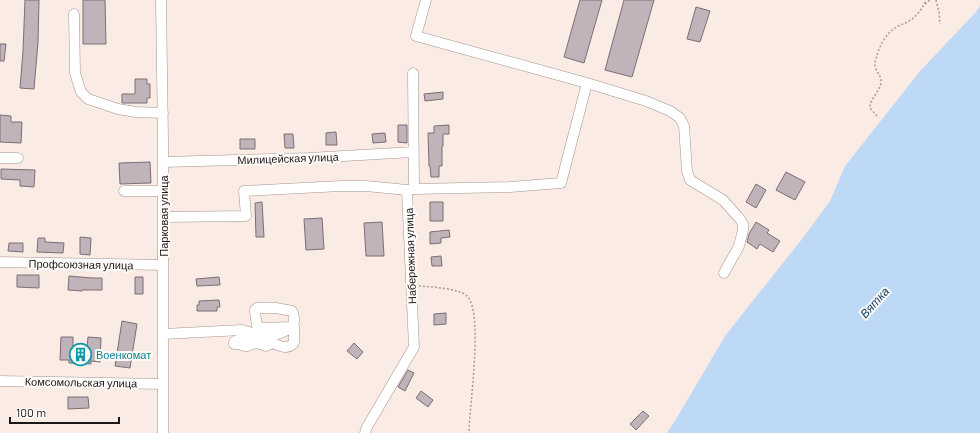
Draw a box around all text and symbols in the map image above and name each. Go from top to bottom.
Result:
street label: Милицейская улица [237,150,340,166]
street label: Парковая улица [157,174,170,257]
street label: Набережная улица [402,207,418,304]
street label: Профсоюзная улица [28,257,134,271]
water label: Вятка [857,283,892,320]
building icon: Военкомат [67,341,93,367]
place label: Военкомат [96,348,151,361]
street label: Комсомольская улица [25,375,138,389]
scale bar [10,399,119,425]
text: 100 m [16,405,46,419]

